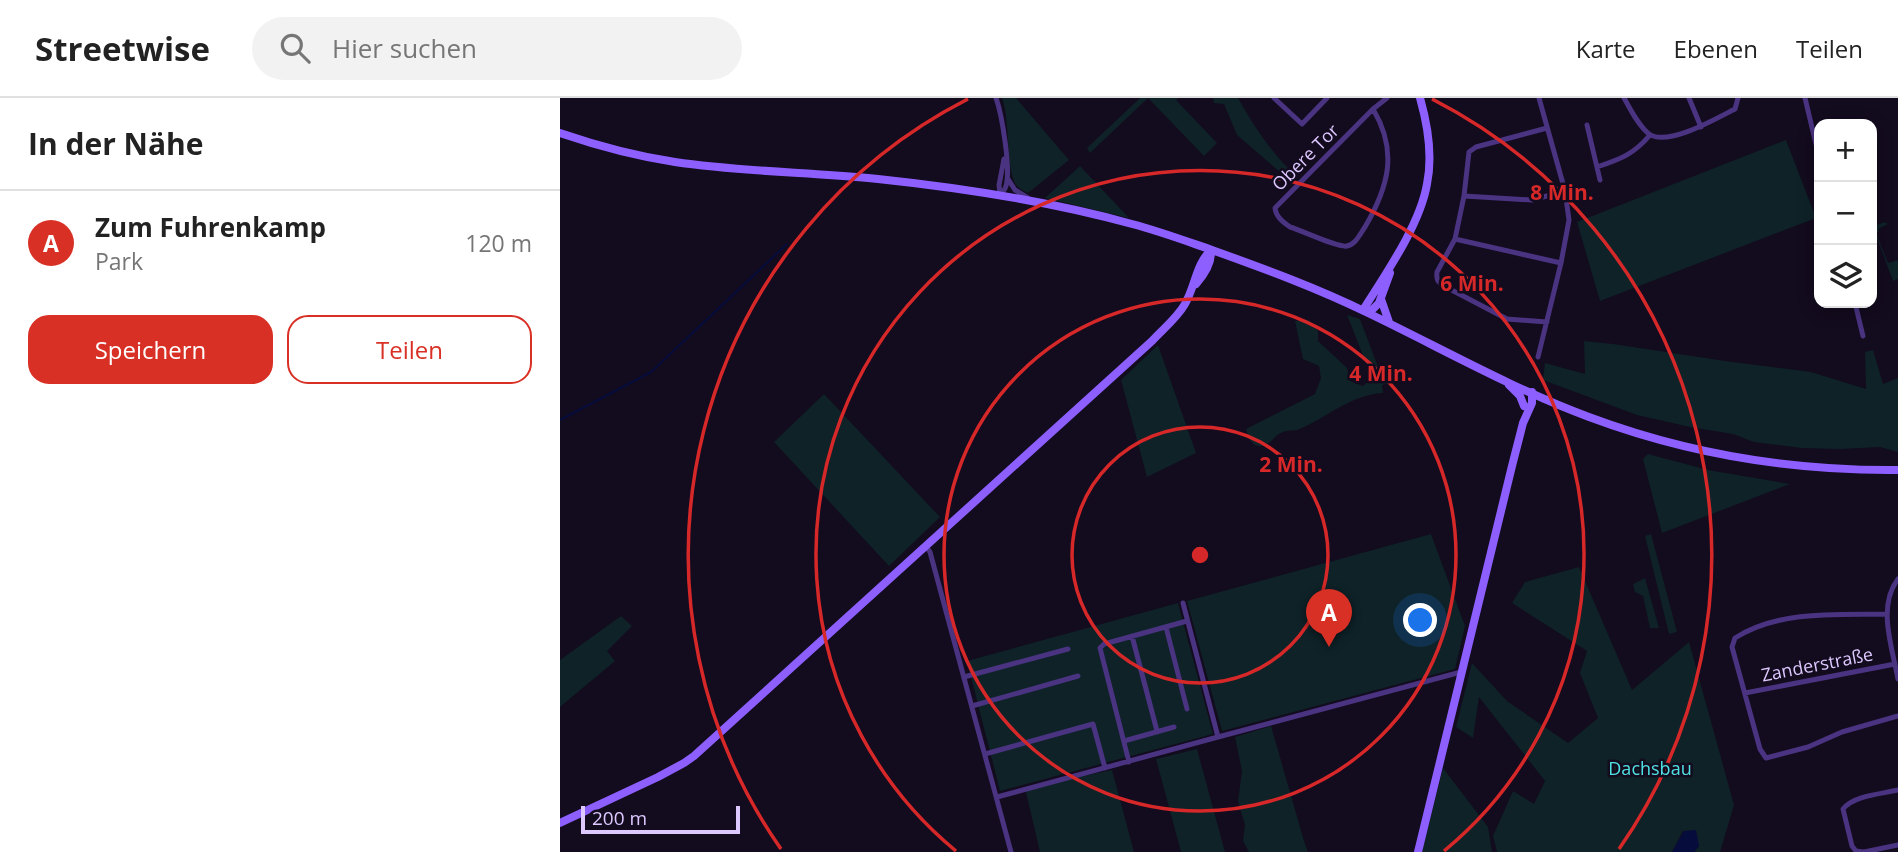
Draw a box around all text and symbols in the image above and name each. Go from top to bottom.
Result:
search box [252,17,742,80]
text: Streetwise [35,26,210,71]
icon: search [276,29,314,67]
text: Hier suchen [332,30,477,66]
text: Karte [1576,32,1636,65]
text: Ebenen [1674,32,1758,65]
text: Teilen [1796,32,1863,65]
street label: Obere Tor [1266,118,1344,196]
map controls [1814,119,1877,308]
button: + [1814,119,1877,182]
text: In der Nähe [28,123,204,164]
text: 8 Min. [1530,178,1594,206]
button: − [1814,182,1877,245]
text: Zum Fuhrenkamp [95,209,326,245]
text: A [43,227,59,259]
text: 120 m [465,227,532,259]
text: Park [95,245,143,277]
button: layers [1814,245,1877,308]
text: 6 Min. [1440,269,1504,297]
button: Speichern [28,315,273,384]
button: Teilen [287,315,532,384]
text: 4 Min. [1349,359,1413,387]
text: 2 Min. [1259,450,1323,478]
centre of rings [1188,543,1212,567]
pin: A [1306,589,1352,647]
your location [1403,603,1437,637]
street label: Zanderstraße [1759,641,1875,687]
park label: Dachsbau [1608,756,1692,780]
scale bar [581,803,740,835]
text: 200 m [592,805,647,831]

